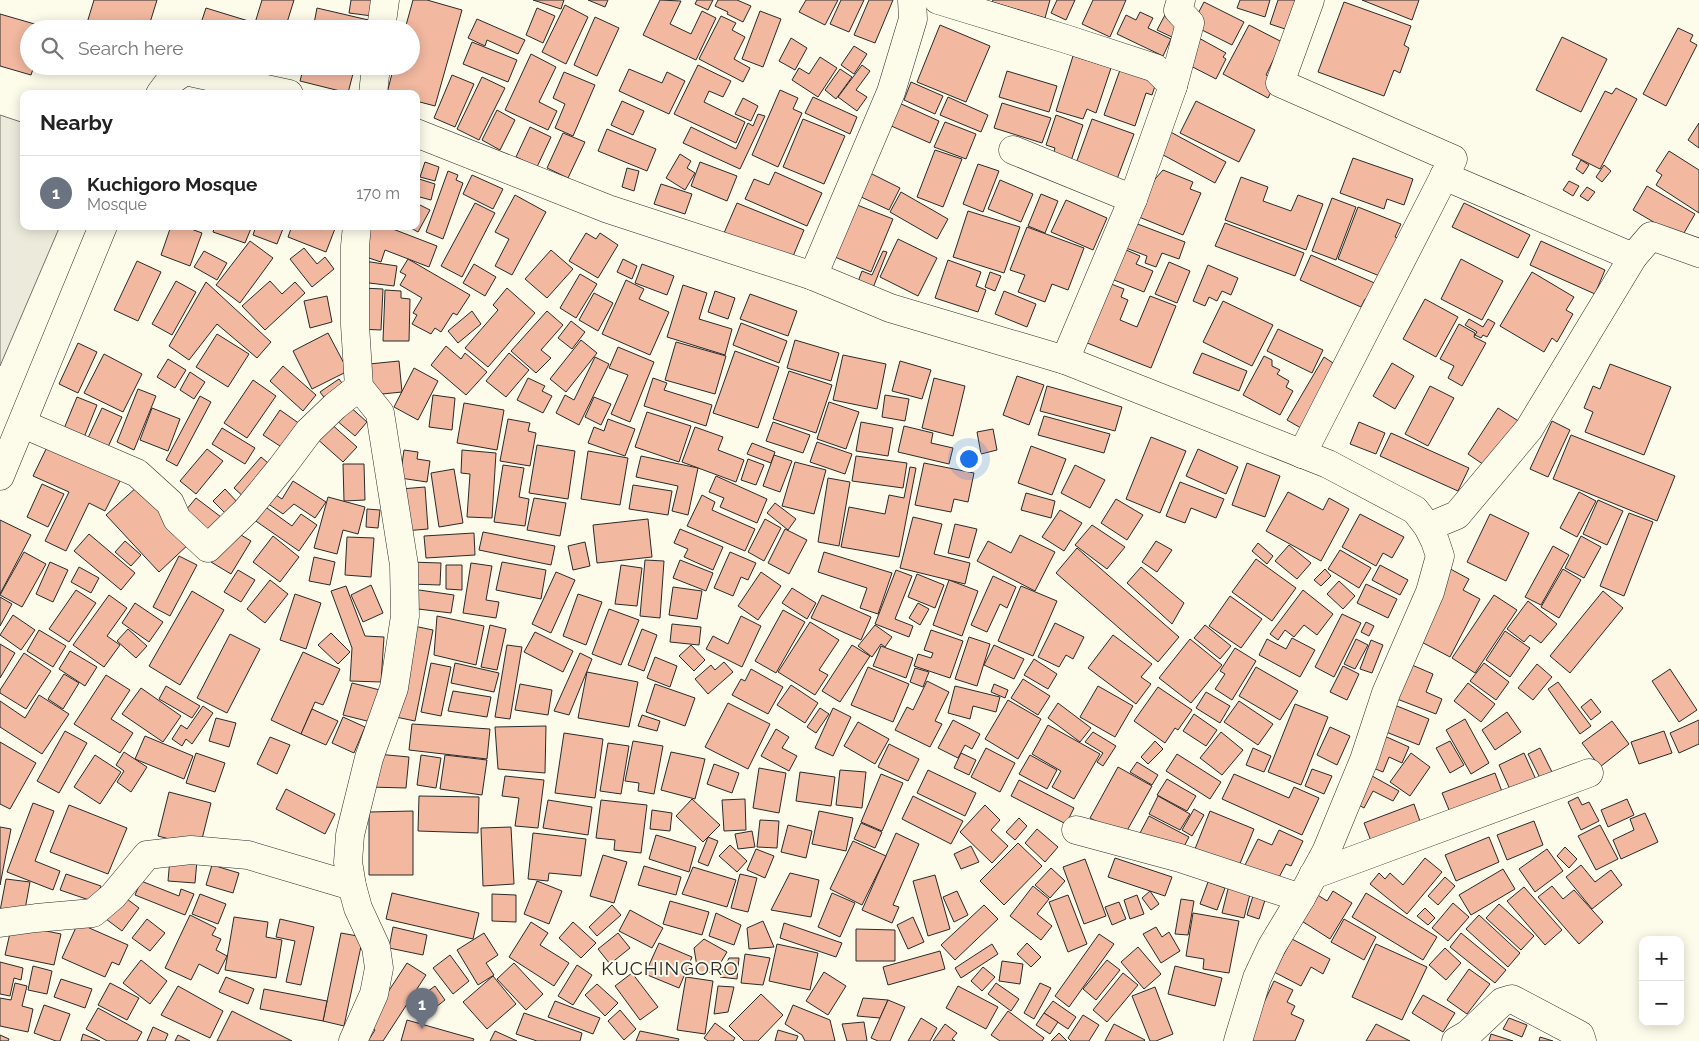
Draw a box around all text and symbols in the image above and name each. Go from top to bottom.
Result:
search box [20,20,420,75]
icon: search [38,34,66,62]
text: Search here [78,37,184,59]
text: Nearby [40,110,113,135]
text: Kuchigoro Mosque [87,173,257,195]
text: 1 [52,184,60,203]
text: 170 m [356,184,400,203]
text: Mosque [87,195,147,214]
your location [956,446,982,472]
map controls [1639,936,1684,1026]
button: + [1639,936,1684,981]
district label: KUCHINGORO [601,957,739,979]
button: − [1639,981,1684,1026]
pin: 1 [406,988,438,1029]

